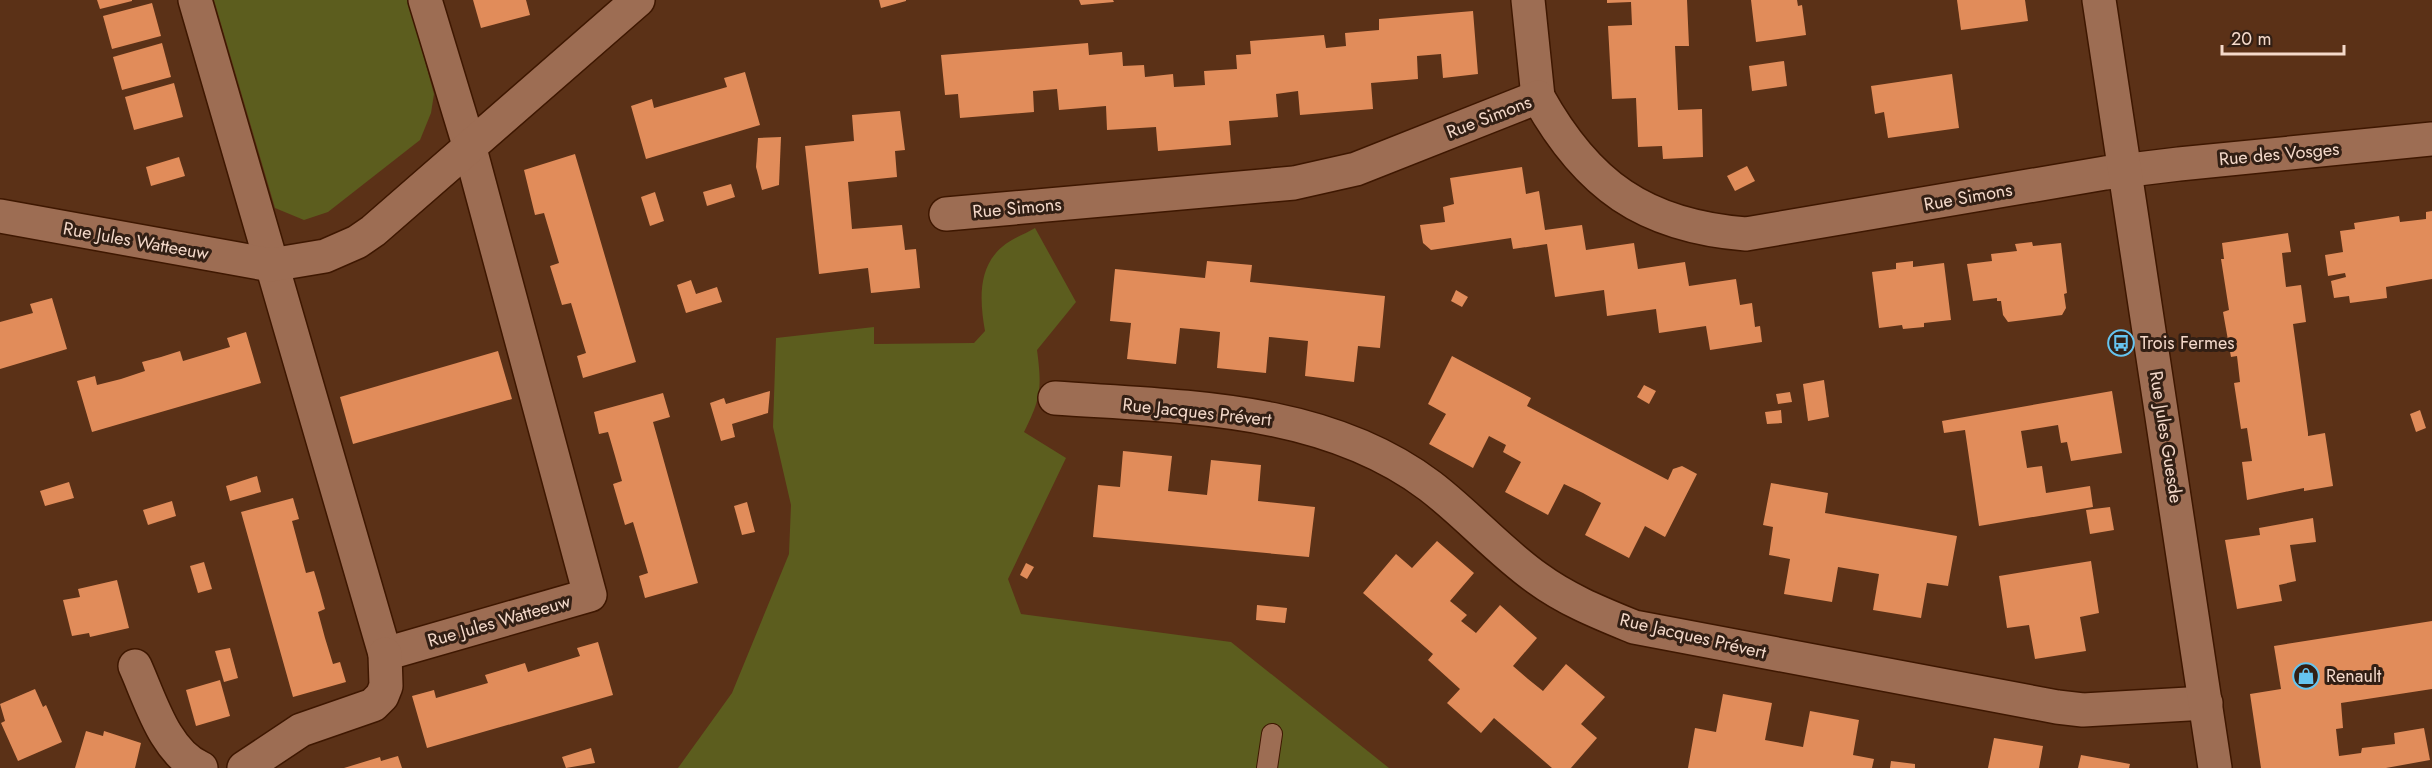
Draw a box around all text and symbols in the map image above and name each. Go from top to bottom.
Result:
scale bar [2222,18,2344,56]
text: 20 m [2231,26,2271,52]
street label: Rue Simons [1443,89,1535,145]
street label: Rue des Vosges [2218,136,2340,172]
street label: Rue Simons [1922,176,2014,218]
street label: Rue Simons [971,191,1063,225]
street label: Rue Jules Watteeuw [61,215,212,267]
bus stop icon: Trois Fermes [2106,328,2136,358]
place label: Trois Fermes [2140,330,2234,356]
street label: Rue Jules Guesde [2143,369,2189,505]
street label: Rue Jacques Prévert [1121,391,1273,433]
street label: Rue Jules Watteeuw [424,588,574,654]
street label: Rue Jacques Prévert [1617,607,1769,666]
shop icon: Renault [2291,661,2321,691]
place label: Renault [2326,663,2382,689]

